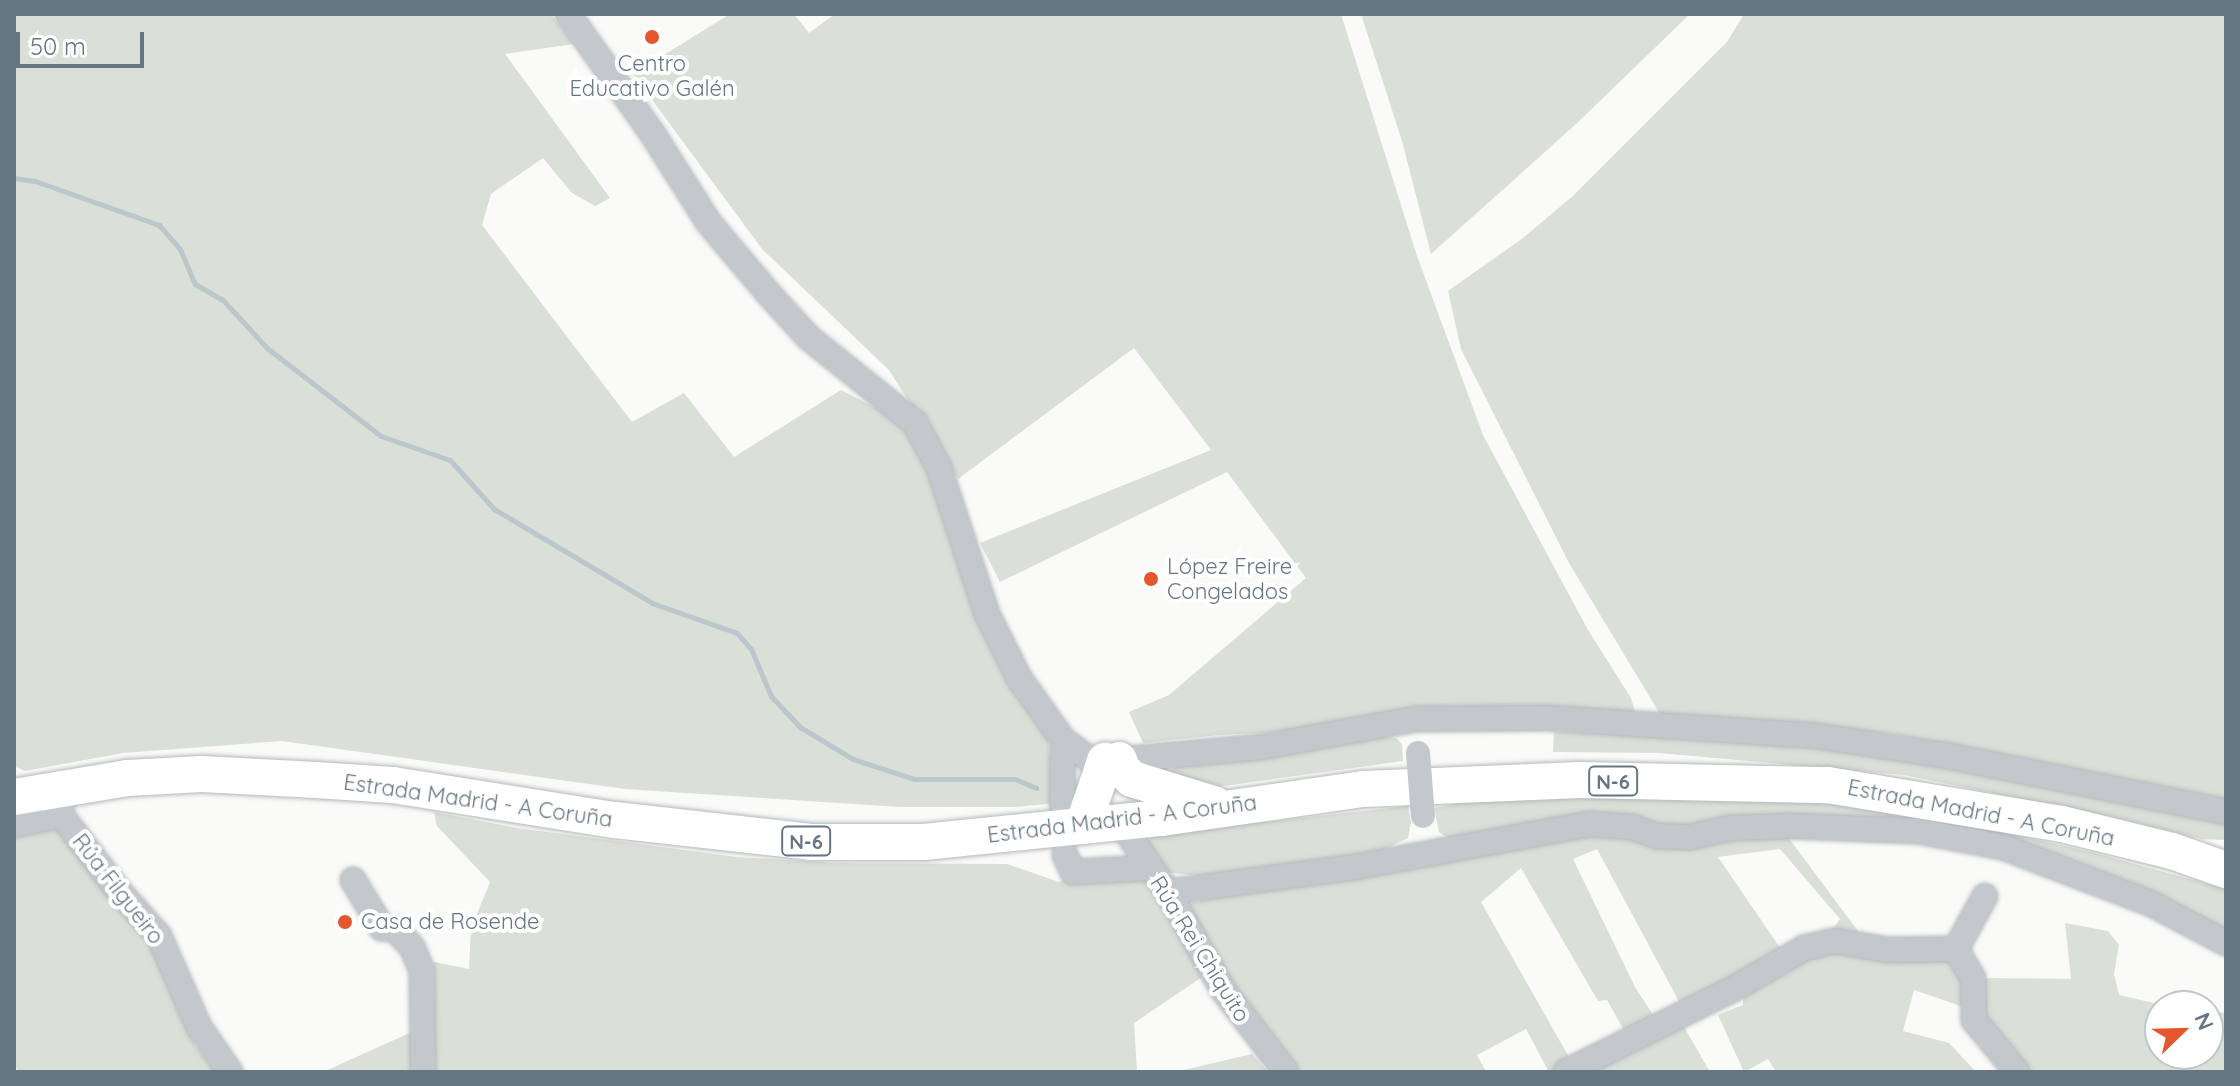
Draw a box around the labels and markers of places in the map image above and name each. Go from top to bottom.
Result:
marker: Centro Educativo Galén [643,28,661,46]
place label: Centro Educativo Galén [569,50,735,102]
place label: López Freire Congelados [1167,553,1292,604]
marker: López Freire Congelados [1142,570,1160,588]
place label: Casa de Rosende [361,909,539,935]
marker: Casa de Rosende [336,913,354,931]

